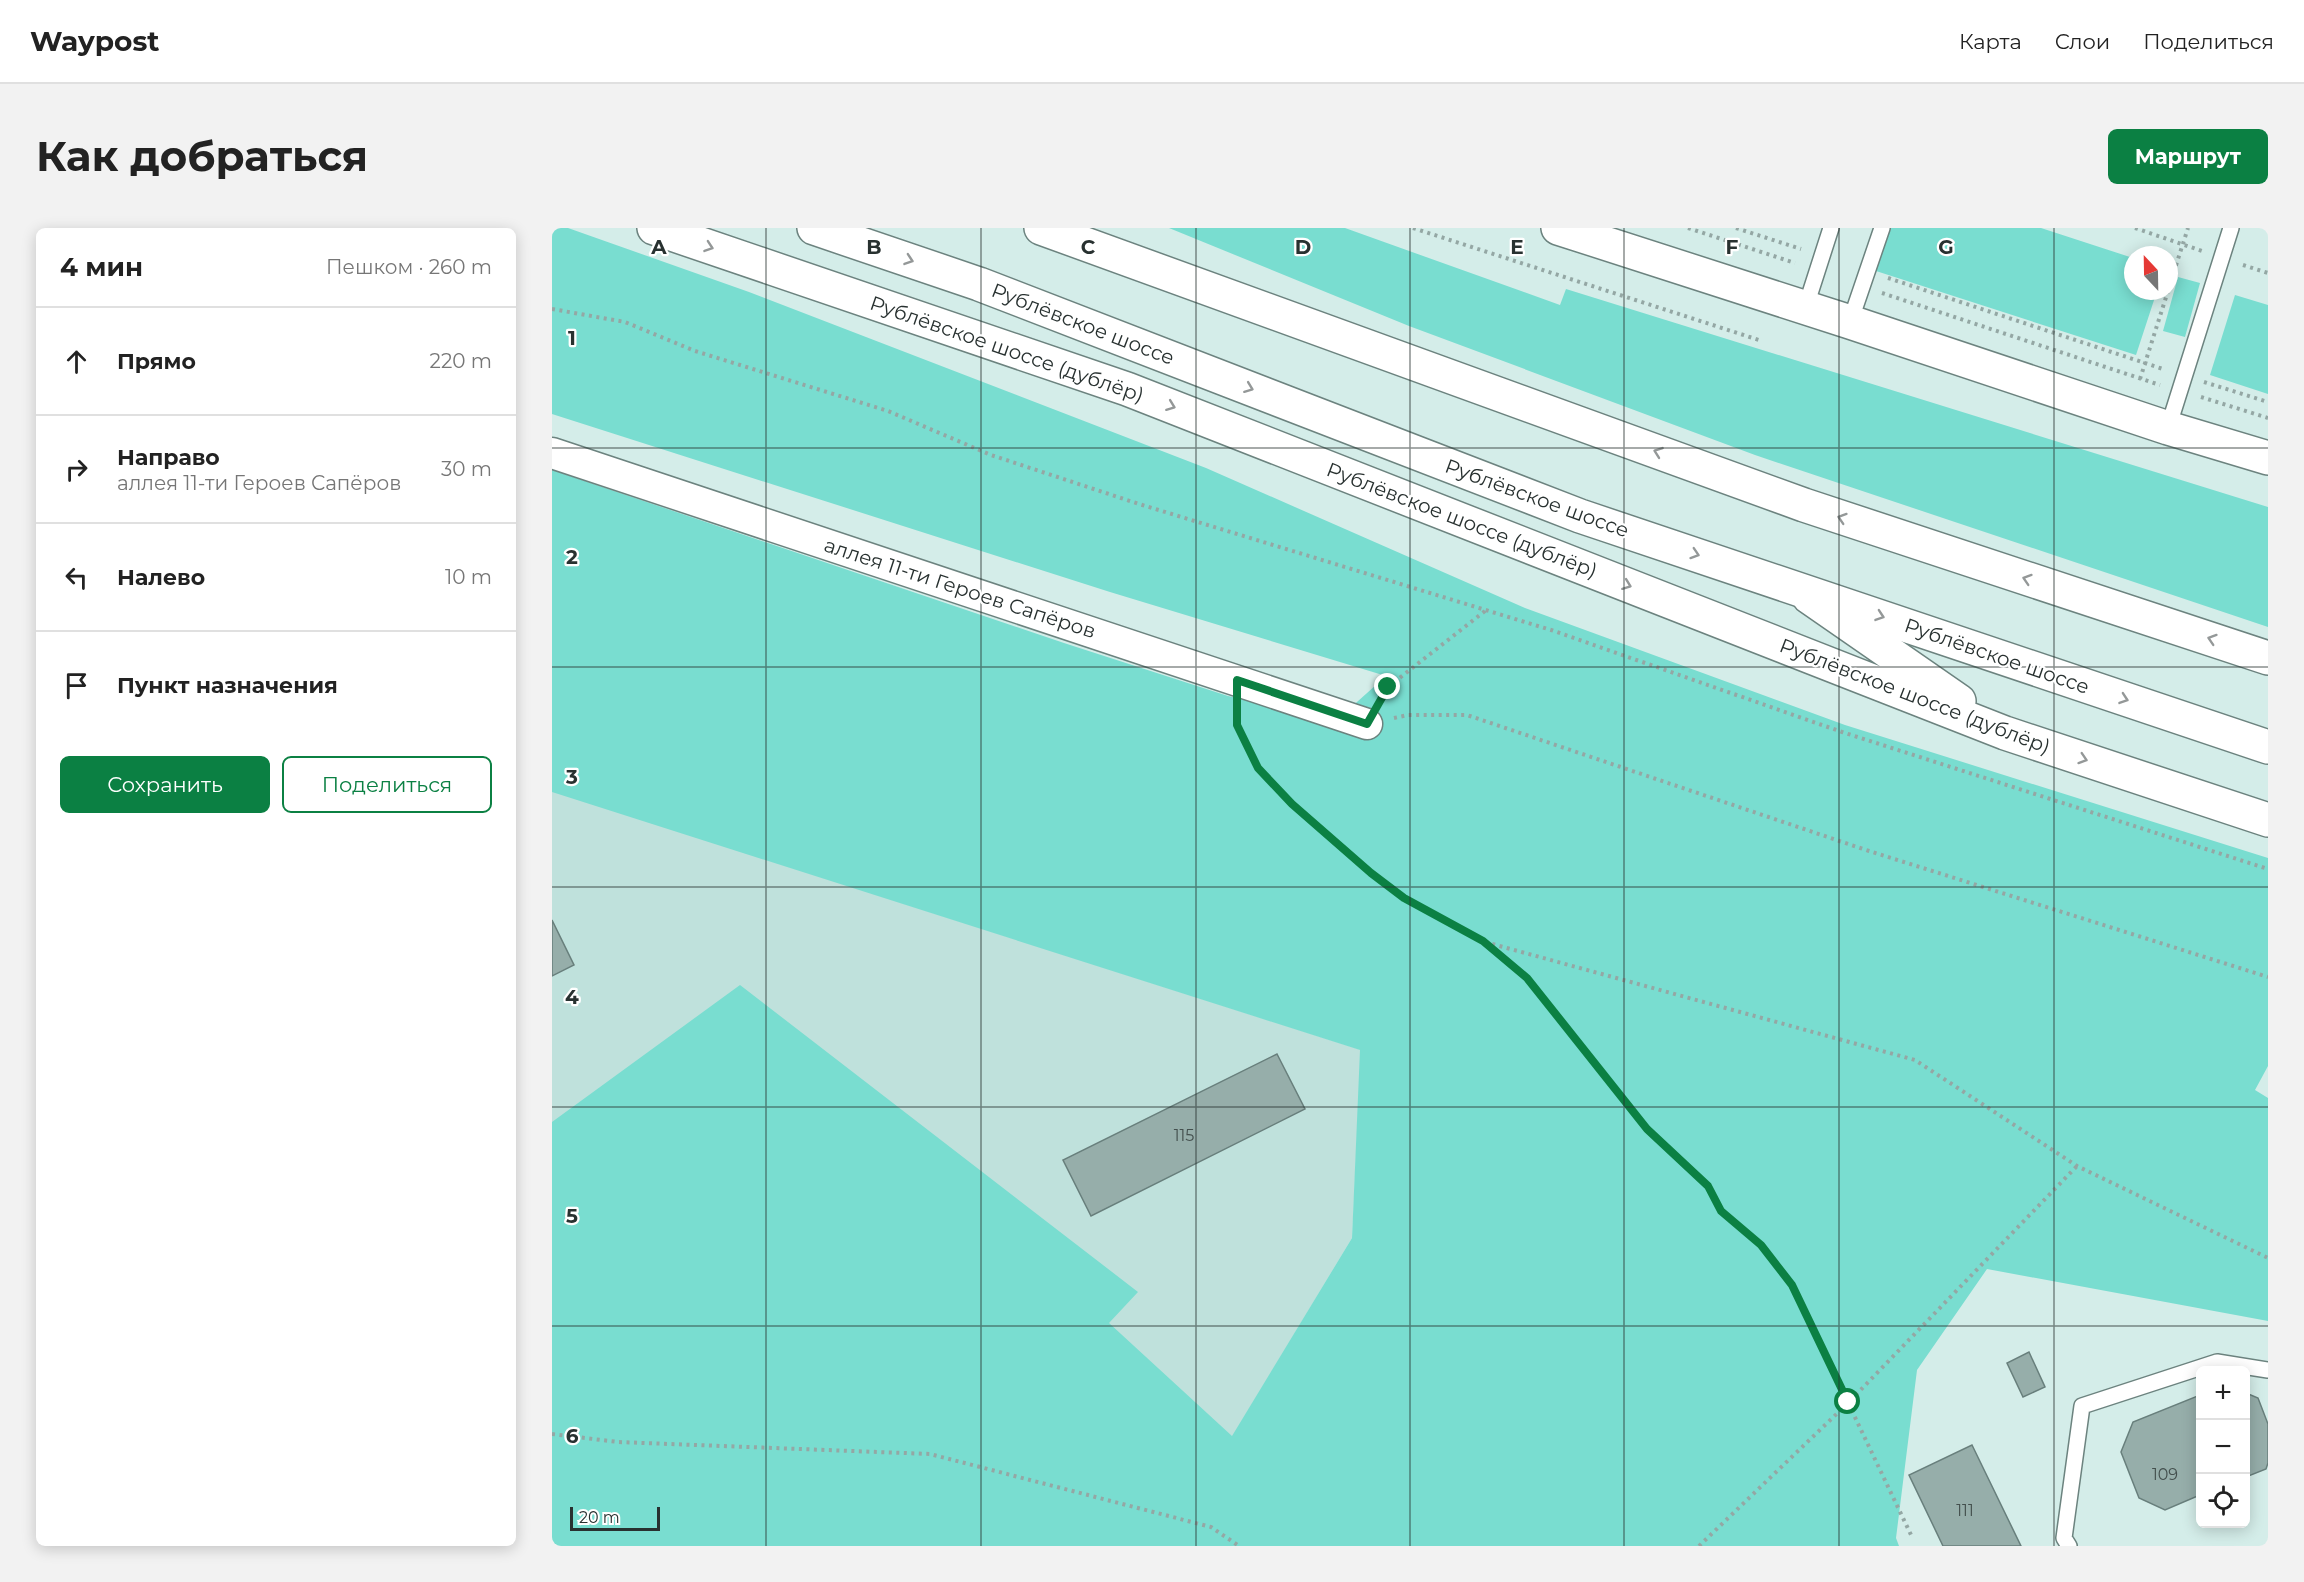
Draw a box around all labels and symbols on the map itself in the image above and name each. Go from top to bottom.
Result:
text: A [650,235,667,259]
text: B [866,235,882,259]
text: C [1081,235,1096,259]
text: D [1295,235,1311,259]
text: E [1510,235,1524,259]
text: F [1726,235,1739,259]
text: G [1938,235,1954,259]
one-way arrow [703,239,714,252]
north arrow [2124,246,2178,300]
one-way arrow [903,253,914,266]
street label: Рублёвское шоссе [988,278,1178,370]
street label: Рублёвское шоссе (дублёр) [867,291,1147,407]
text: 1 [568,326,576,350]
one-way arrow [1243,381,1254,393]
one-way arrow [1165,399,1176,412]
one-way arrow [1653,447,1664,460]
street label: Рублёвское шоссе [1442,454,1632,542]
street label: Рублёвское шоссе (дублёр) [1323,457,1601,583]
one-way arrow [1837,513,1848,525]
street label: аллея 11-ти Героев Сапёров [821,533,1099,643]
text: 2 [566,545,578,569]
one-way arrow [1689,547,1700,560]
one-way arrow [2022,573,2033,586]
one-way arrow [1620,578,1631,590]
one-way arrow [1874,609,1885,622]
street label: Рублёвское шоссе [1901,613,2093,699]
street label: Рублёвское шоссе (дублёр) [1776,633,2054,759]
one-way arrow [2207,634,2218,647]
route end [1374,673,1400,699]
one-way arrow [2118,691,2129,704]
one-way arrow [2077,752,2088,764]
text: 3 [565,765,578,789]
text: 4 [565,985,579,1009]
house number: 115 [1174,1126,1194,1145]
text: 5 [566,1204,578,1228]
route start [1834,1388,1860,1414]
text: 6 [566,1424,579,1448]
house number: 109 [2152,1465,2178,1484]
house number: 111 [1956,1501,1974,1520]
scale bar [570,1504,660,1532]

